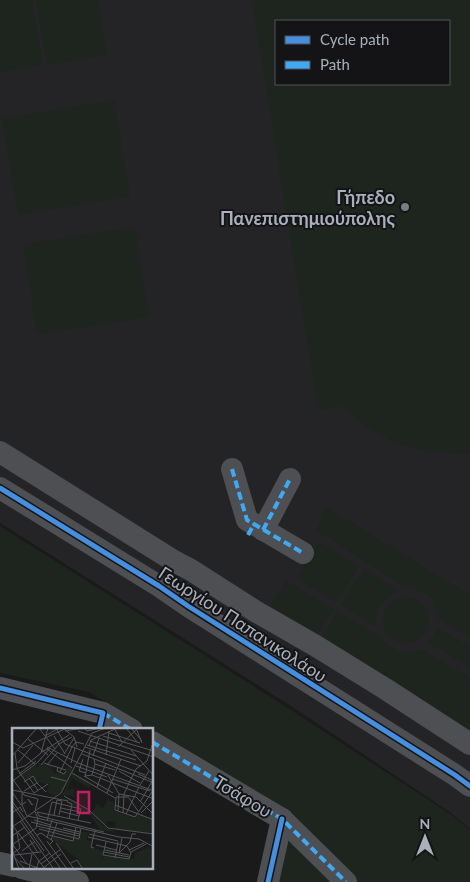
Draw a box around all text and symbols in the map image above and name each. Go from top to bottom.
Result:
legend [275,20,450,85]
text: Cycle path [320,30,389,48]
text: Path [320,55,350,73]
place label: Γήπεδο Πανεπιστημιούπολης [220,186,396,229]
marker: Γήπεδο Πανεπιστημιούπολης [399,201,411,213]
street label: Γεωργίου Παπανικολάου [155,561,331,687]
inset map [12,728,154,870]
street label: Τσάφου [210,770,276,822]
north arrow [400,812,450,862]
text: N [420,815,430,832]

